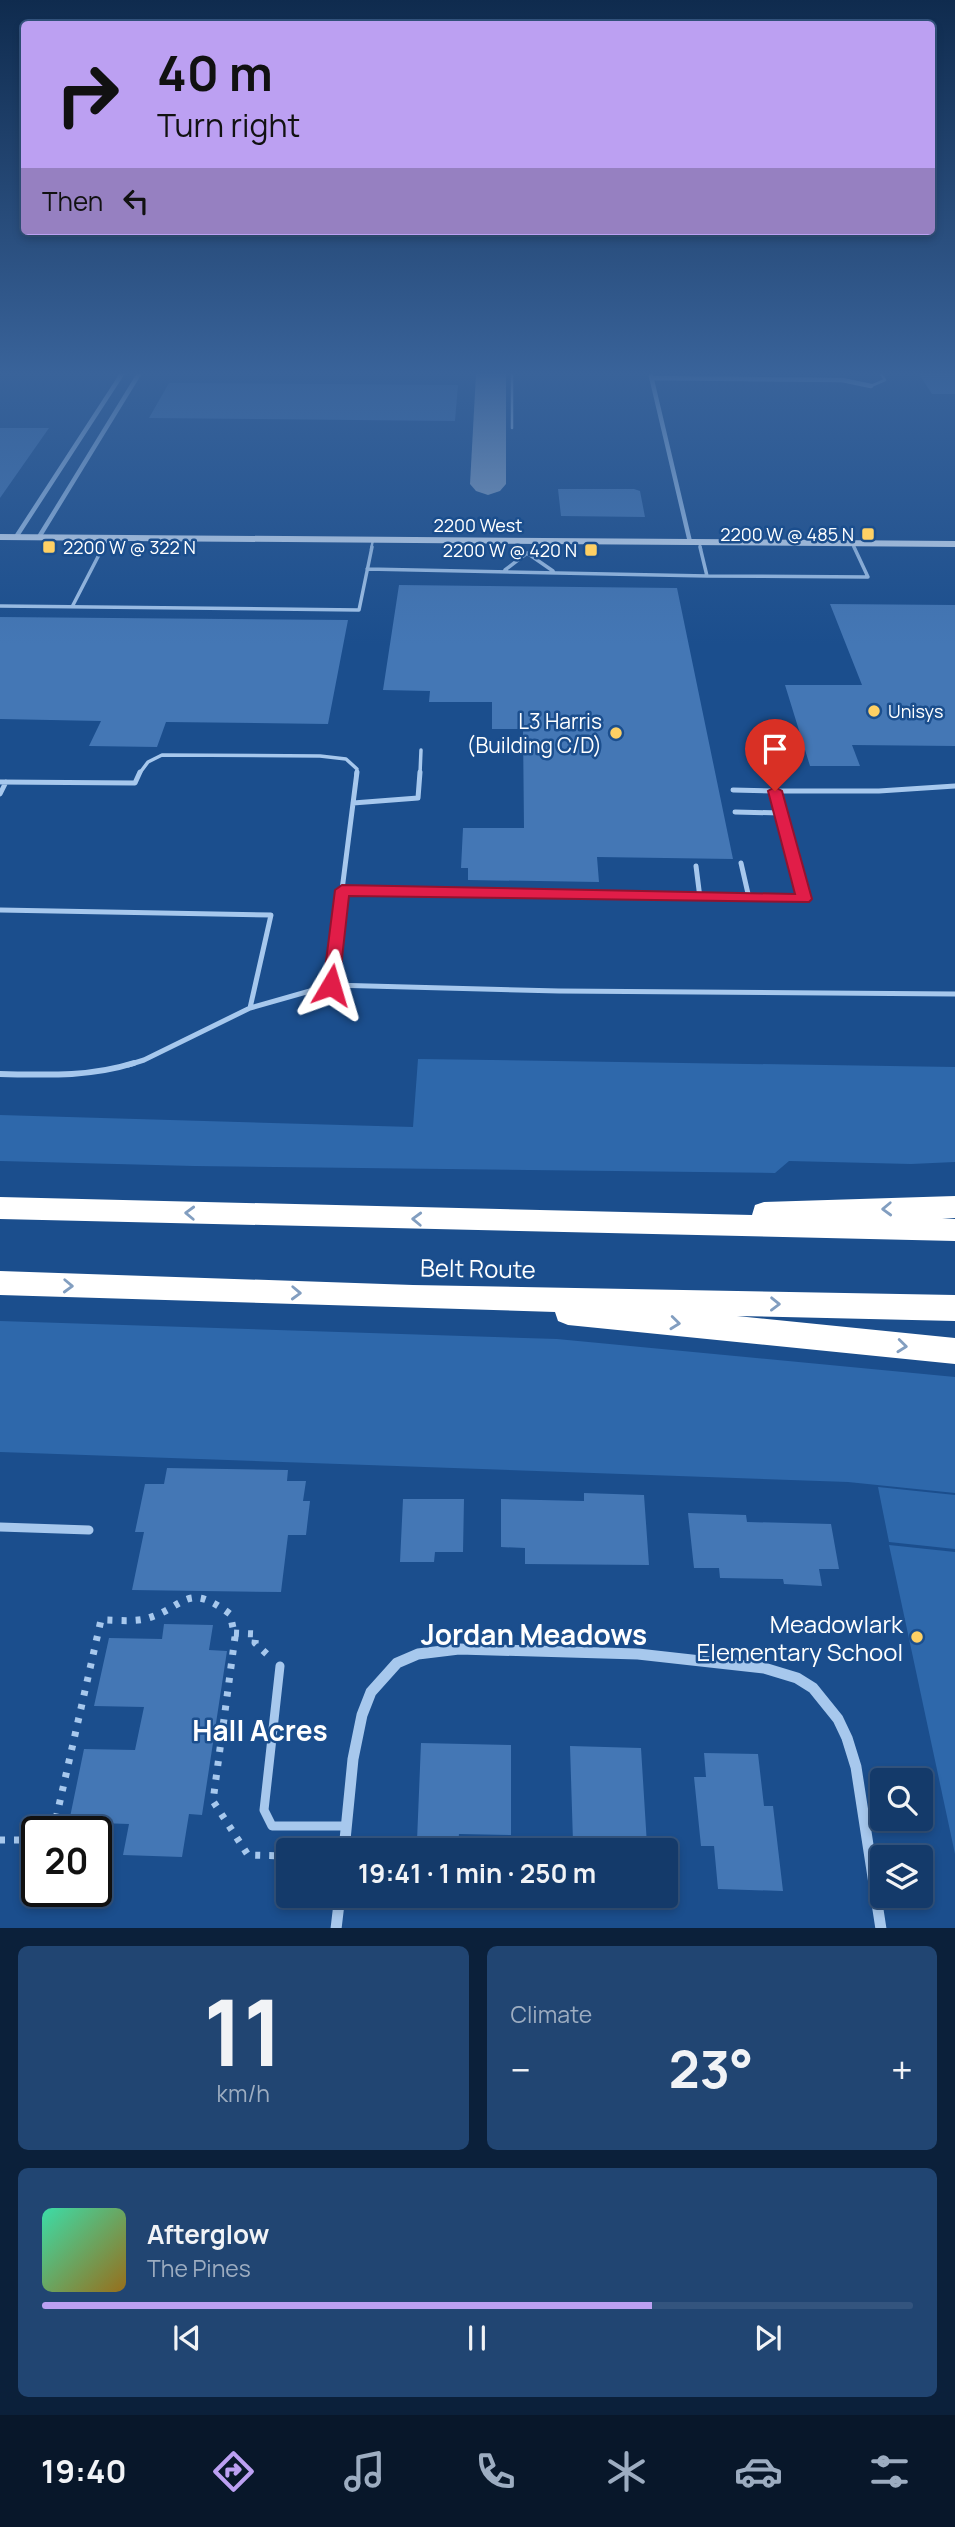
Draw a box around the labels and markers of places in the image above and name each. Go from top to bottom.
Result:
place label: 2200 W @ 485 N [720,522,854,546]
marker: 2200 W @ 485 N [860,526,876,542]
place label: 2200 W @ 322 N [63,535,196,559]
place label: 2200 W @ 420 N [443,538,577,562]
marker: 2200 W @ 322 N [41,539,57,555]
marker: 2200 W @ 420 N [583,542,599,558]
place label: Unisys [888,699,944,723]
marker: Unisys [866,703,882,719]
place label: L3 Harris (Building C/D) [466,707,602,759]
pin [745,719,805,791]
marker: L3 Harris (Building C/D) [608,725,624,741]
place label: Meadowlark Elementary School [697,1607,904,1668]
marker: Meadowlark Elementary School [909,1629,925,1645]

